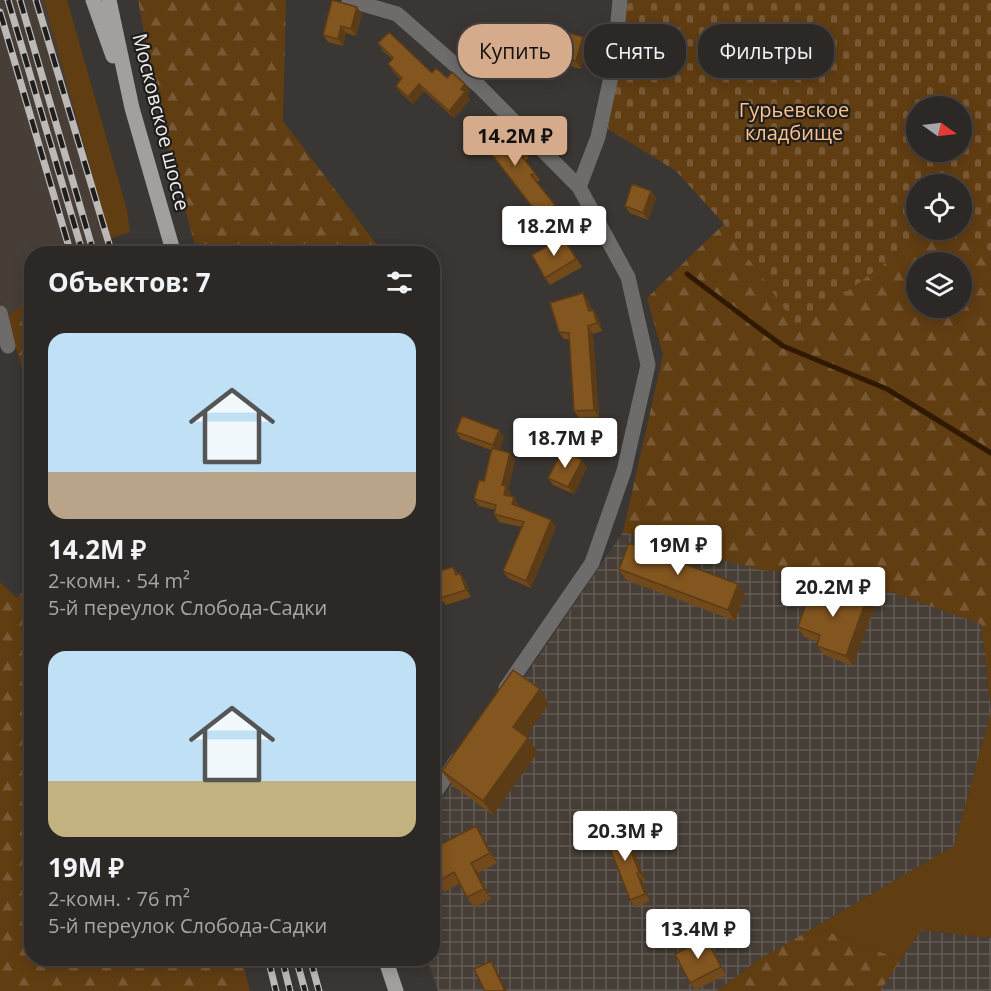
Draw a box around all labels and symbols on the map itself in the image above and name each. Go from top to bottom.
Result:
street label: Московское шоссе [126,30,197,213]
park label: Гурьевское кладбище [739,96,849,146]
north arrow [906,96,972,162]
pin: 14.2M ₽ [460,116,570,167]
pin: 18.2M ₽ [499,206,609,257]
pin: 18.7M ₽ [510,418,620,469]
pin: 19M ₽ [636,525,720,576]
pin: 20.2M ₽ [778,567,888,618]
pin: 20.3M ₽ [570,811,680,862]
pin: 13.4M ₽ [643,909,753,960]

